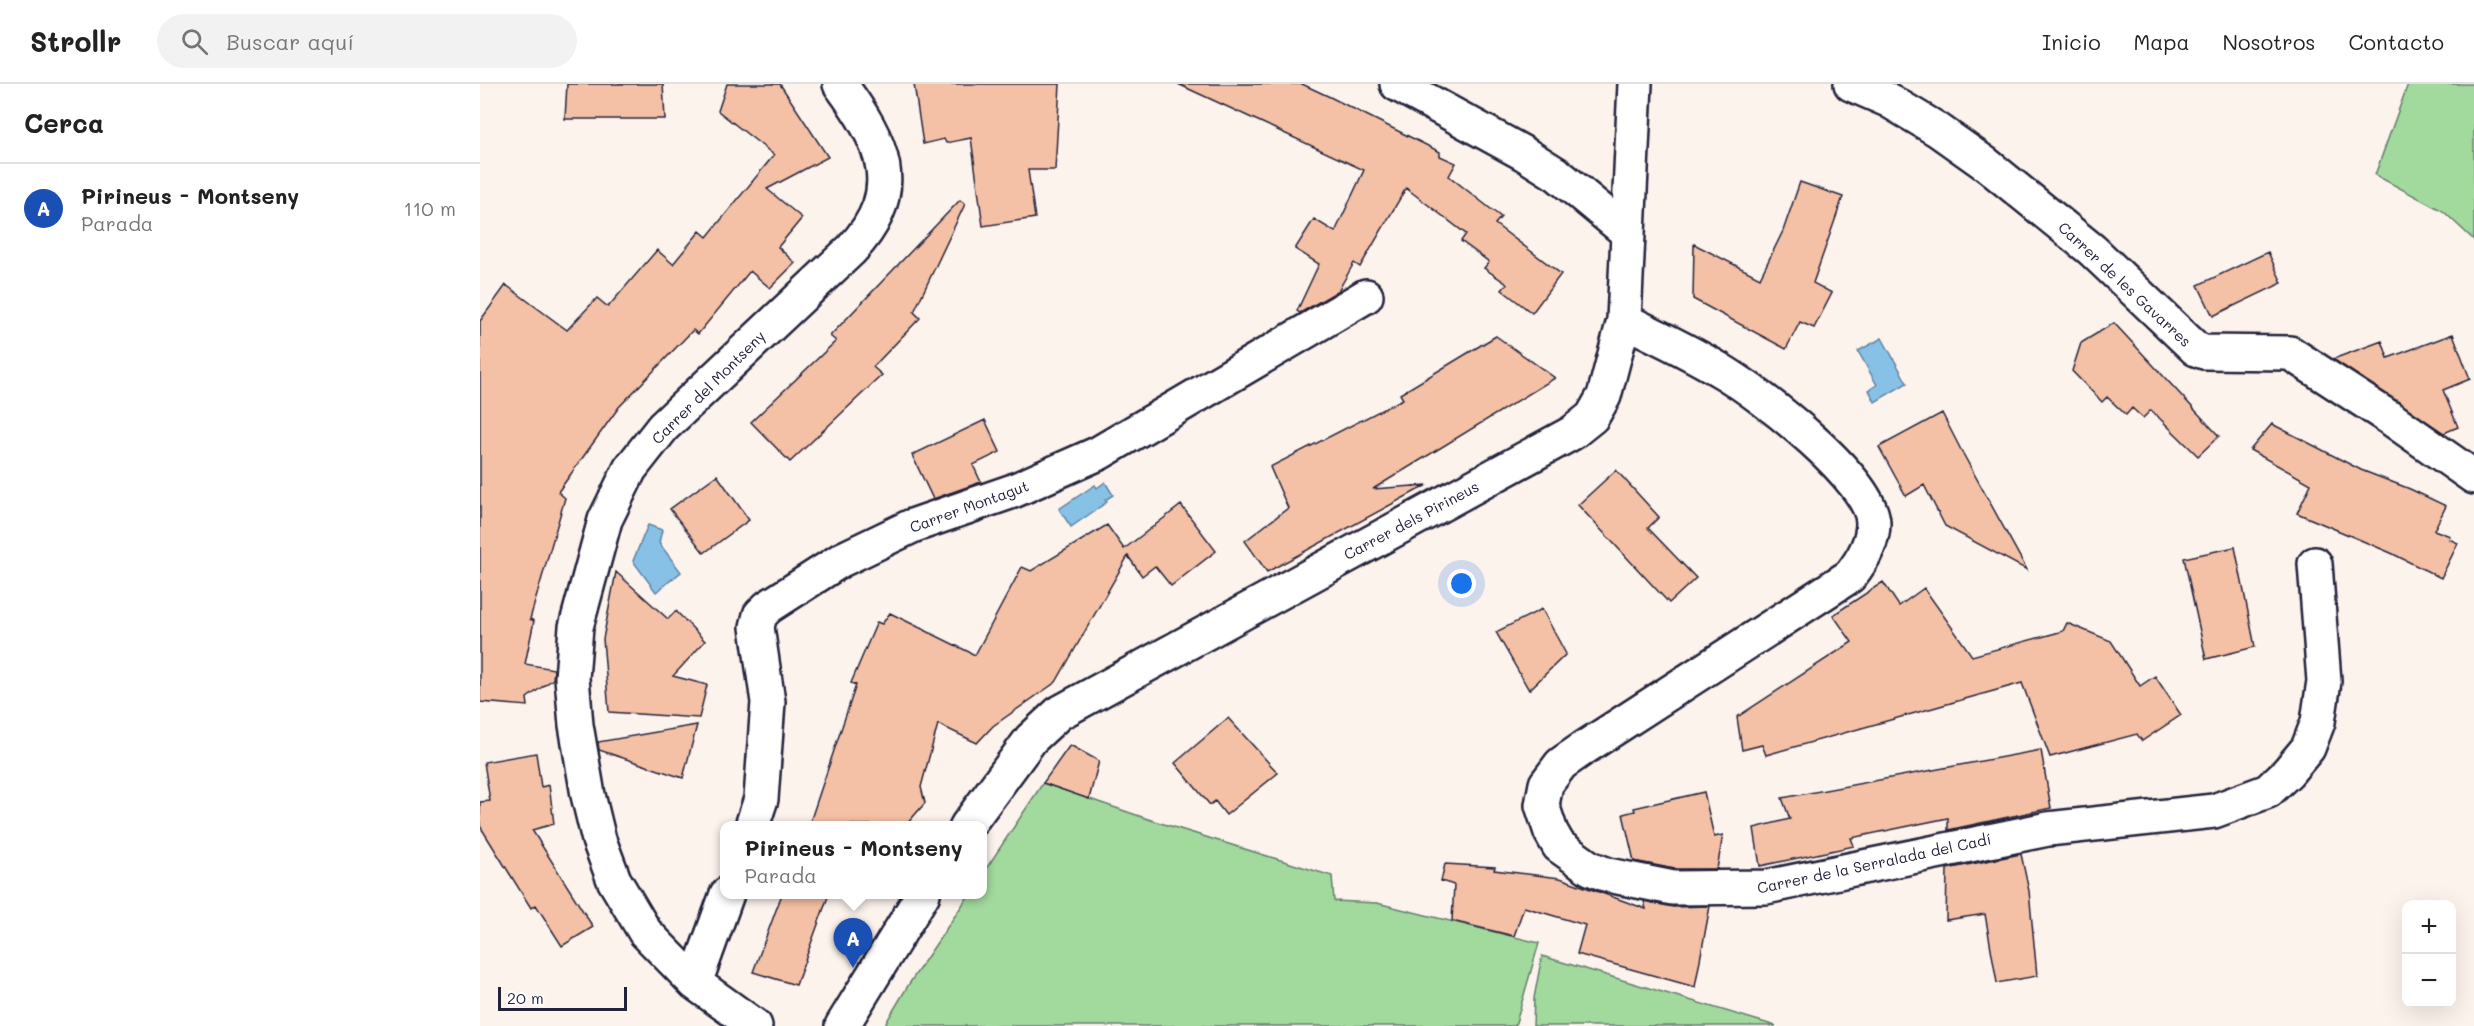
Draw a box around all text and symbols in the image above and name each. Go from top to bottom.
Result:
search box [157,14,577,68]
text: Strollr [30,23,121,59]
icon: search [178,25,211,58]
text: Buscar aquí [226,27,354,56]
text: Inicio [2042,28,2101,55]
text: Mapa [2134,28,2189,55]
text: Nosotros [2222,28,2316,55]
text: Contacto [2349,28,2444,55]
text: Cerca [24,106,104,140]
text: Pirineus - Montseny [81,181,299,210]
text: A [37,195,50,221]
text: 110 m [403,195,456,221]
text: Parada [81,210,153,236]
street label: Carrer de les Gavarres [2054,217,2196,351]
street label: Carrer del Montseny [647,326,769,448]
street label: Carrer Montagut [907,475,1031,537]
street label: Carrer dels Pirineus [1340,476,1482,564]
your location [1447,569,1476,598]
popup [720,821,987,899]
street label: Carrer de la Serralada del Cadí [1755,828,1993,898]
text: Pirineus - Montseny [744,833,963,862]
text: Parada [744,862,817,888]
map controls [2402,900,2456,1008]
button: + [2402,900,2456,954]
pin: A [834,918,872,968]
button: − [2402,954,2456,1008]
scale bar [498,984,627,1012]
text: 20 m [507,987,544,1008]

